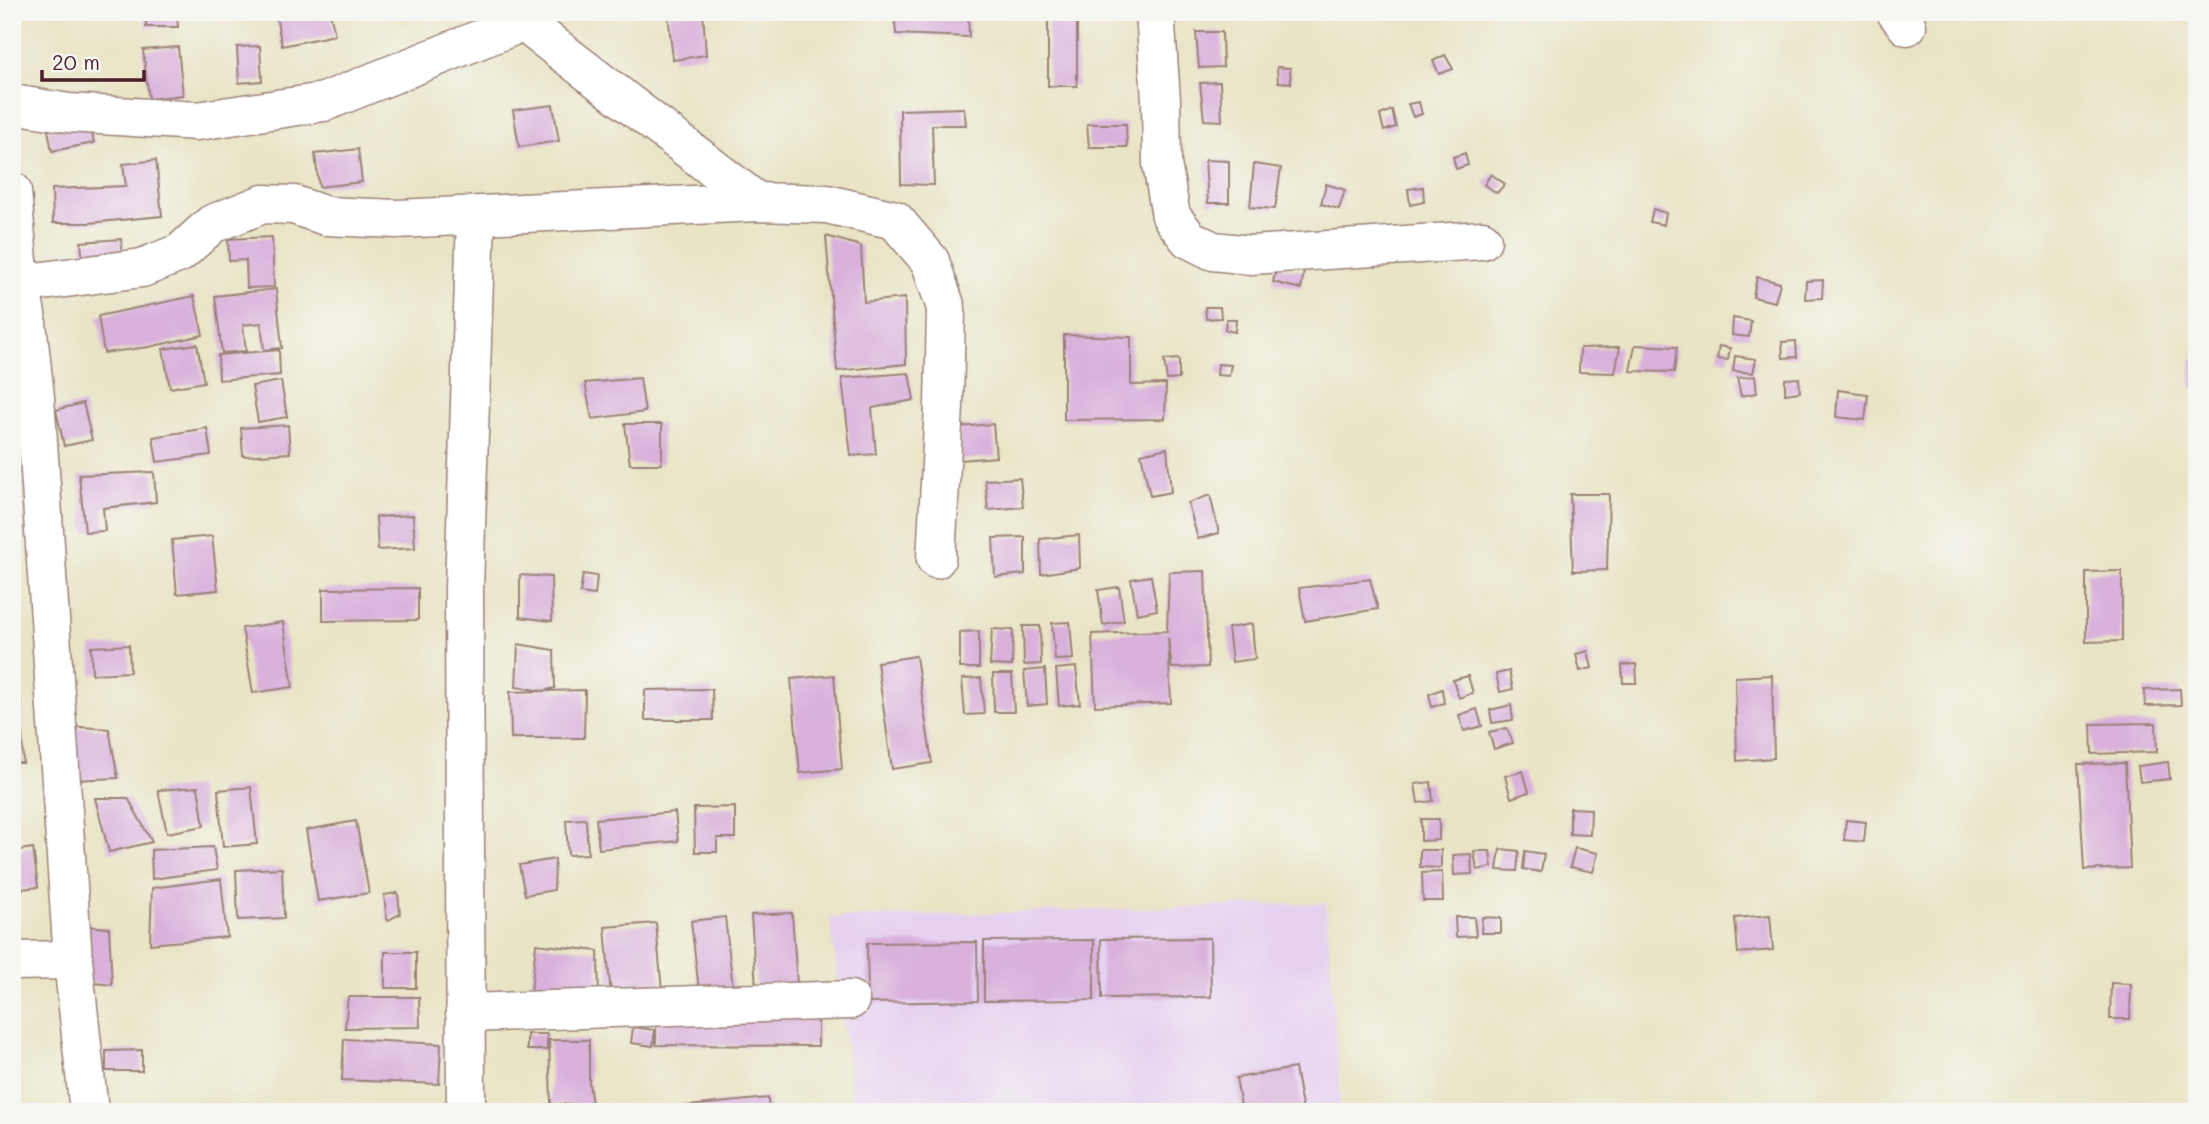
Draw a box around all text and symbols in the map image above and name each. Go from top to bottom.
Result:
scale bar [42,38,144,82]
text: 20 m [52,48,100,75]

